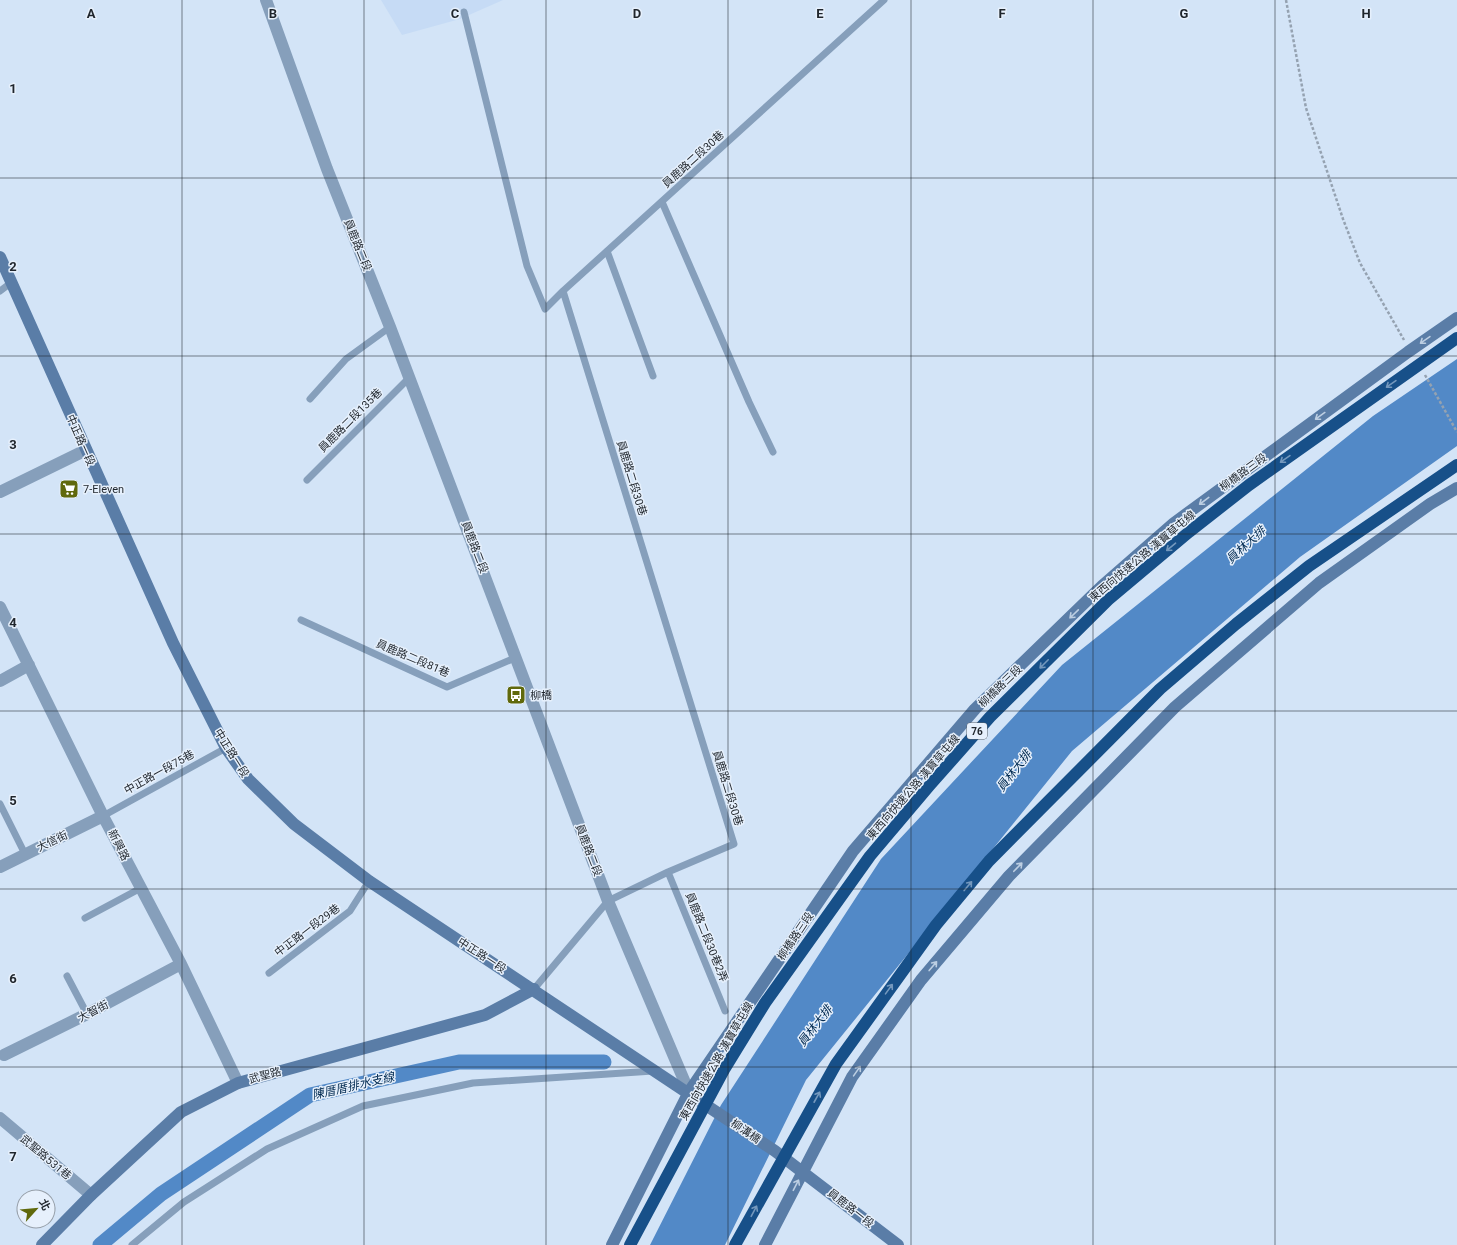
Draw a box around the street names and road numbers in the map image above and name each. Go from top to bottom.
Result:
street label: 員鹿路二段30巷 [660,128,727,190]
street label: 員鹿路二段 [341,217,374,273]
street label: 員鹿路二段135巷 [316,386,385,455]
street label: 中正路一段 [63,412,98,468]
street label: 員鹿路二段30巷 [614,439,649,518]
street label: 柳橋路三段 [1217,451,1269,494]
street label: 東西向快速公路 漢寶草屯線 [1087,508,1198,605]
street label: 員鹿路二段 [459,519,490,575]
street label: 員鹿路二段81巷 [374,637,451,680]
street label: 柳橋路三段 [976,663,1025,710]
road number: 76 [967,723,987,739]
street label: 中正路一段 [211,726,252,780]
street label: 東西向快速公路 漢寶草屯線 [864,732,962,842]
street label: 中正路一段75巷 [122,748,197,797]
street label: 員鹿路二段30巷 [710,749,745,828]
street label: 員鹿路二段 [573,822,604,878]
street label: 大信街 [35,828,70,855]
street label: 新興路 [105,828,132,863]
street label: 員鹿路二段30巷2弄 [683,890,730,984]
street label: 中正路一段29巷 [272,902,343,959]
street label: 柳橋路三段 [775,910,816,963]
street label: 中正路一段 [455,935,508,976]
street label: 大智街 [76,998,111,1025]
street label: 東西向快速公路 漢寶草屯線 [677,1000,756,1123]
street label: 武聖路 [248,1065,283,1086]
street label: 柳溝橋 [728,1117,763,1146]
street label: 武聖路531巷 [18,1132,74,1182]
street label: 員鹿路一段 [825,1186,876,1230]

